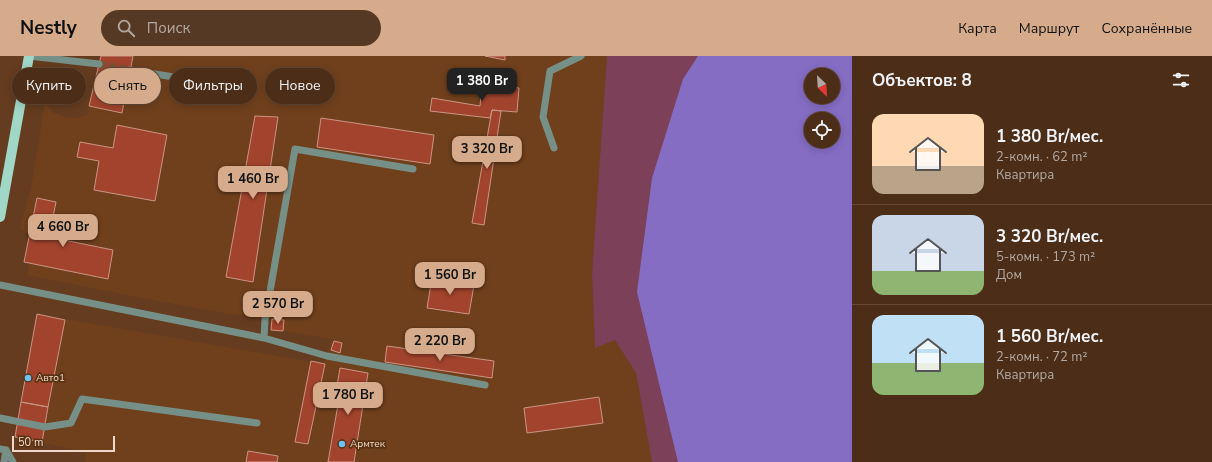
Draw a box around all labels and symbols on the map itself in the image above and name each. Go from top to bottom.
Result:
pin: 1 380 Br [441,68,523,102]
north arrow [804,68,840,104]
pin: 3 320 Br [446,136,528,170]
pin: 1 460 Br [212,166,294,200]
pin: 4 660 Br [22,214,104,248]
pin: 1 560 Br [409,262,491,296]
pin: 2 570 Br [237,291,319,325]
pin: 2 220 Br [399,328,481,362]
place label: Авто1 [36,371,65,385]
marker: Авто1 [23,373,33,383]
pin: 1 780 Br [307,382,389,416]
scale bar [12,434,115,453]
place label: Армтек [350,437,386,451]
marker: Армтек [337,439,347,449]

